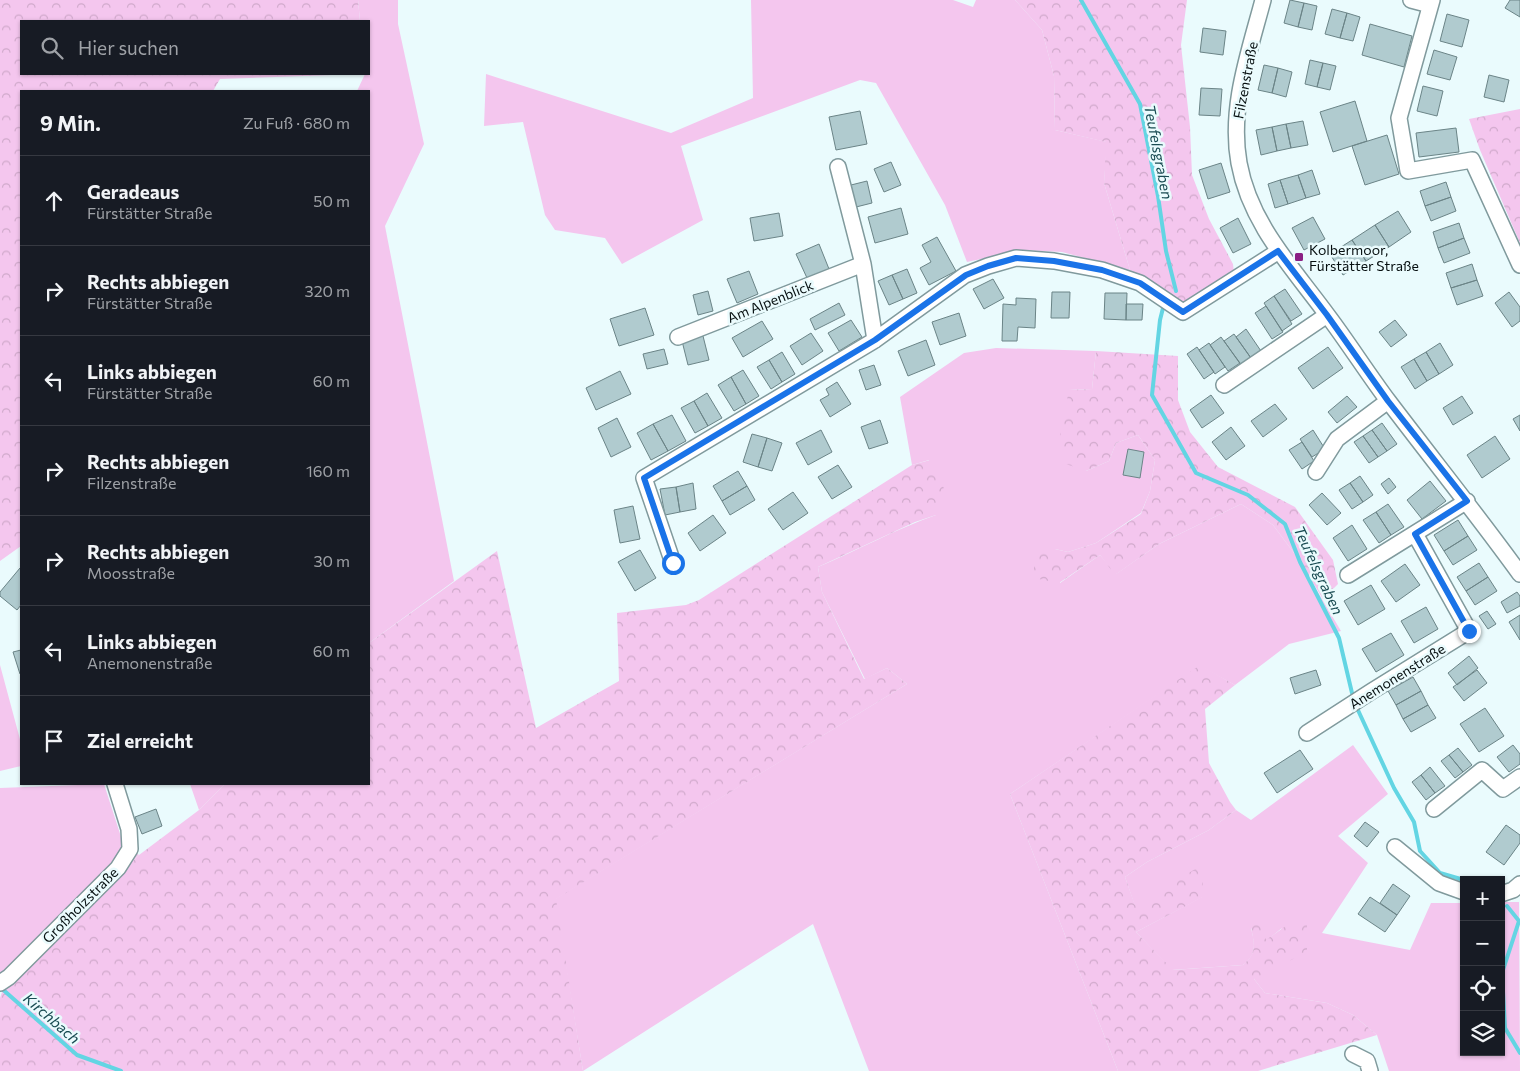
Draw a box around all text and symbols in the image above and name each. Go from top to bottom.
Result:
search box [20,20,370,75]
icon: search [38,34,66,62]
text: Hier suchen [78,36,179,59]
street label: Filzenstraße [1229,40,1261,120]
water label: Teufelsgraben [1141,103,1177,201]
text: 9 Min. [40,110,101,135]
text: Zu Fuß · 680 m [243,113,350,132]
text: Geradeaus [87,180,179,203]
icon: ahead [40,187,68,215]
text: 50 m [313,191,350,210]
text: Fürstätter Straße [87,203,213,222]
place label: Kolbermoor, Fürstätter Straße [1309,241,1419,274]
marker: Kolbermoor, Fürstätter Straße [1293,251,1305,263]
text: Rechts abbiegen [87,270,229,293]
street label: Am Alpenblick [724,276,816,326]
icon: right [40,277,68,305]
text: 320 m [305,281,350,300]
text: Fürstätter Straße [87,293,213,312]
text: Links abbiegen [87,360,217,383]
icon: left [40,367,68,395]
text: 60 m [313,371,350,390]
text: Fürstätter Straße [87,383,213,402]
text: Rechts abbiegen [87,450,229,473]
icon: right [40,457,68,485]
text: 160 m [306,461,350,480]
text: Filzenstraße [87,473,176,492]
water label: Teufelsgraben [1291,523,1347,617]
text: Rechts abbiegen [87,540,229,563]
icon: right [40,547,68,575]
text: 30 m [313,551,350,570]
route start [662,552,685,575]
text: Moosstraße [87,563,175,582]
route end [1458,620,1481,643]
text: Links abbiegen [87,630,217,653]
icon: left [40,637,68,665]
street label: Anemonenstraße [1346,640,1448,712]
text: 60 m [313,641,350,660]
text: Anemonenstraße [87,653,212,672]
icon: arrive [40,727,68,755]
text: Ziel erreicht [87,729,193,752]
street label: Großholzstraße [39,864,121,946]
map controls [1460,876,1505,1056]
button: + [1460,876,1505,921]
button: − [1460,921,1505,966]
button: locate [1460,966,1505,1011]
water label: Kirchbach [20,989,84,1047]
button: layers [1460,1011,1505,1056]

